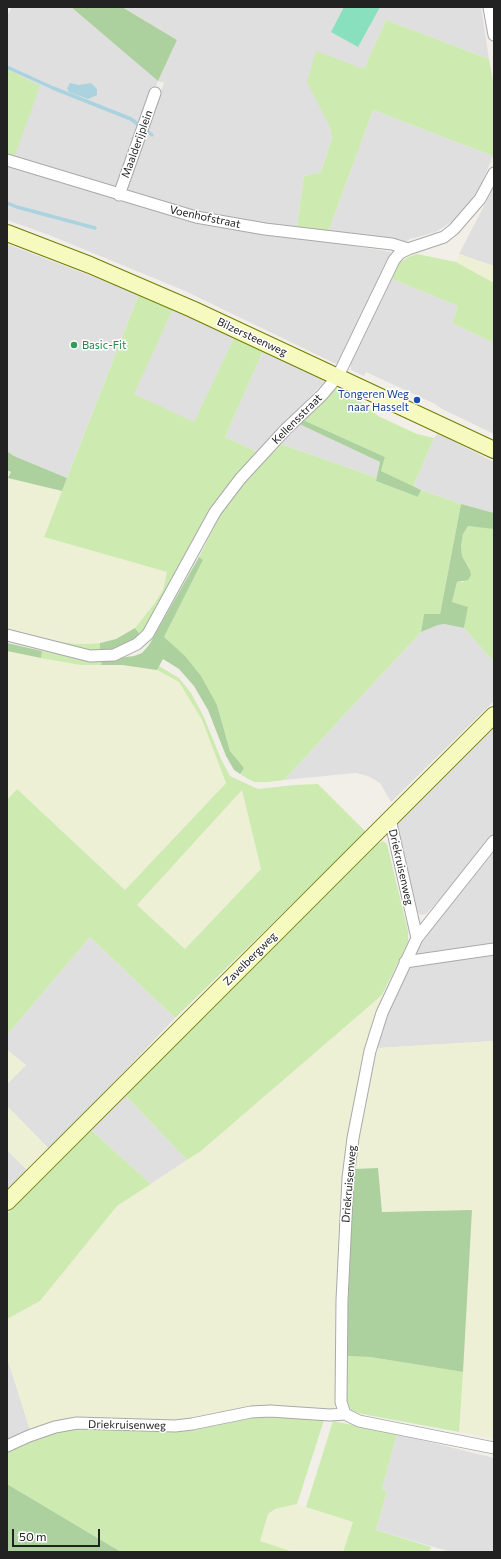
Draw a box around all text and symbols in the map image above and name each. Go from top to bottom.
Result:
street label: Maalderijplein [119,108,155,180]
street label: Voenhofstraat [168,203,242,231]
street label: Bilzersteenweg [215,315,289,359]
place label: Basic-Fit [82,338,126,352]
marker: Basic-Fit [69,340,79,350]
place label: Tongeren Weg naar Hasselt [338,387,409,413]
street label: Kellensstraat [269,391,325,447]
marker: Tongeren Weg naar Hasselt [412,395,422,405]
street label: Driekruisenweg [386,828,416,906]
street label: Zavelbergweg [221,930,279,988]
street label: Driekruisenweg [339,1145,359,1223]
street label: Driekruisenweg [88,1418,166,1432]
scale bar [14,1521,102,1547]
text: 50 m [19,1529,47,1543]

